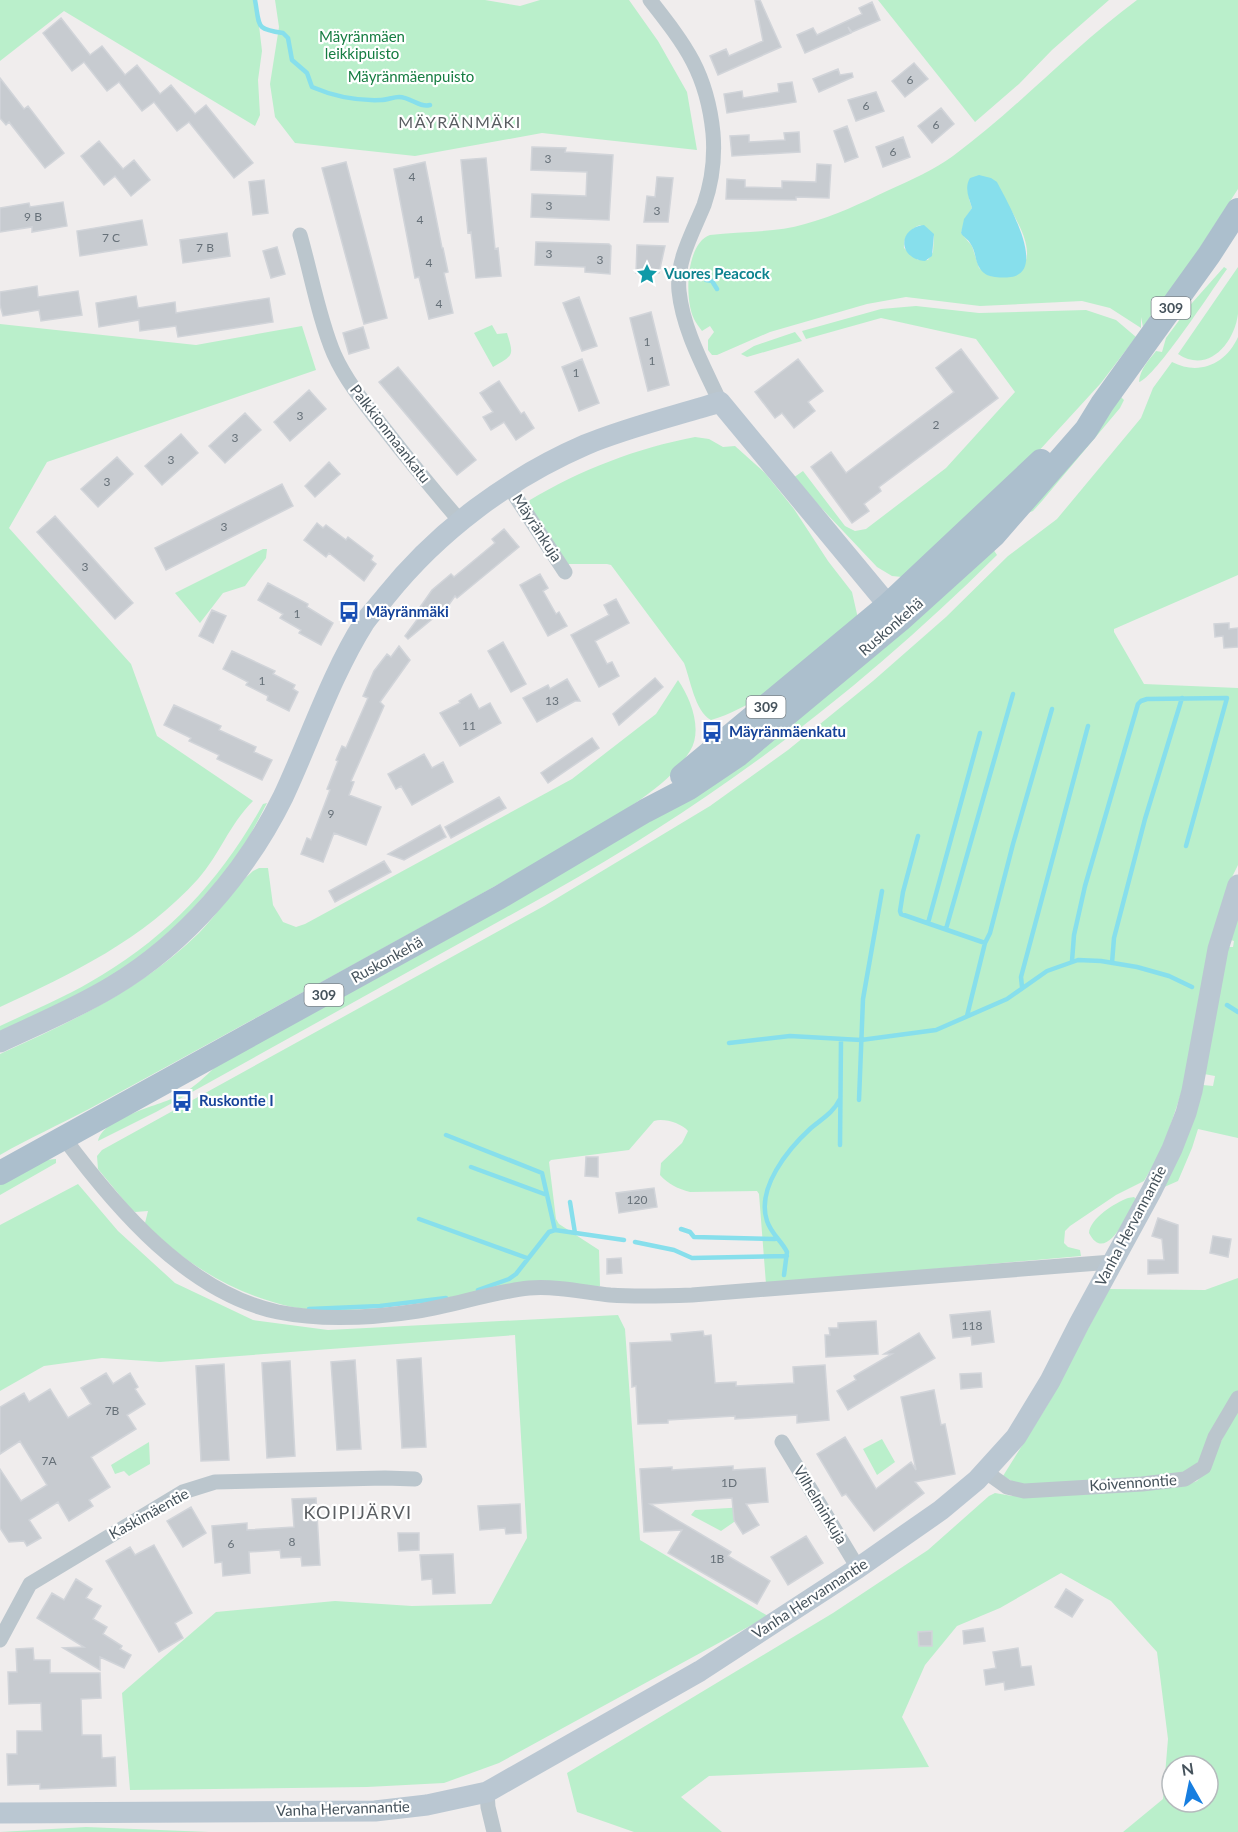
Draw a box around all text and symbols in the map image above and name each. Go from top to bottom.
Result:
park label: Mäyränmäen leikkipuisto [319,27,405,62]
park label: Mäyränmäenpuisto [348,67,474,85]
house number: 6 [907,72,914,87]
house number: 6 [863,98,870,113]
district label: MÄYRÄNMÄKI [398,112,522,131]
house number: 6 [933,117,940,132]
house number: 6 [890,144,897,159]
house number: 3 [545,151,552,166]
house number: 4 [409,169,416,184]
house number: 3 [546,198,553,213]
house number: 3 [654,203,661,218]
house number: 9 B [24,209,42,224]
house number: 4 [417,212,424,227]
house number: 7 C [102,230,120,245]
house number: 7 B [196,240,214,255]
house number: 3 [546,246,553,261]
house number: 3 [597,252,604,267]
house number: 4 [426,255,433,270]
place icon: Vuores Peacock [635,262,659,286]
place label: Vuores Peacock [663,264,771,282]
house number: 4 [436,296,443,311]
road number: 309 [1152,297,1190,319]
house number: 1 [644,334,651,349]
house number: 1 [649,353,656,368]
house number: 1 [573,365,580,380]
street label: Palkkionmaankatu [347,381,435,486]
house number: 3 [297,408,304,423]
house number: 2 [933,417,940,432]
house number: 3 [232,430,239,445]
house number: 3 [168,452,175,467]
house number: 3 [104,474,111,489]
street label: Mäyränkuja [509,490,566,565]
house number: 3 [221,519,228,534]
house number: 3 [82,559,89,574]
street label: Ruskonkehä [855,594,926,659]
bus stop icon: Mäyränmäki [337,600,361,624]
place label: Mäyränmäki [366,602,449,620]
house number: 1 [294,606,301,621]
house number: 1 [259,673,266,688]
house number: 13 [545,693,559,708]
road number: 309 [746,696,786,718]
house number: 11 [462,718,476,733]
bus stop icon: Mäyränmäenkatu [700,720,724,744]
place label: Mäyränmäenkatu [729,722,846,740]
house number: 9 [328,806,335,821]
street label: Ruskonkehä [348,932,425,986]
road number: 309 [304,984,344,1006]
bus stop icon: Ruskontie I [170,1089,194,1113]
place label: Ruskontie I [199,1091,274,1109]
street label: Vanha Hervannantie [1091,1162,1170,1289]
house number: 120 [627,1192,647,1207]
house number: 118 [962,1318,982,1333]
house number: 7B [105,1403,120,1418]
house number: 7A [41,1453,57,1468]
street label: Vilhelminkuja [790,1462,851,1547]
street label: Koivennontie [1089,1470,1177,1494]
house number: 1D [721,1475,737,1490]
street label: Kaskimäentie [106,1484,192,1542]
district label: KOIPIJÄRVI [303,1501,413,1523]
house number: 8 [289,1534,296,1549]
house number: 6 [228,1536,235,1551]
house number: 1B [710,1551,725,1566]
street label: Vanha Hervannantie [748,1554,871,1642]
north arrow [1160,1754,1220,1814]
text: N [1180,1758,1195,1779]
street label: Vanha Hervannantie [276,1797,410,1819]

